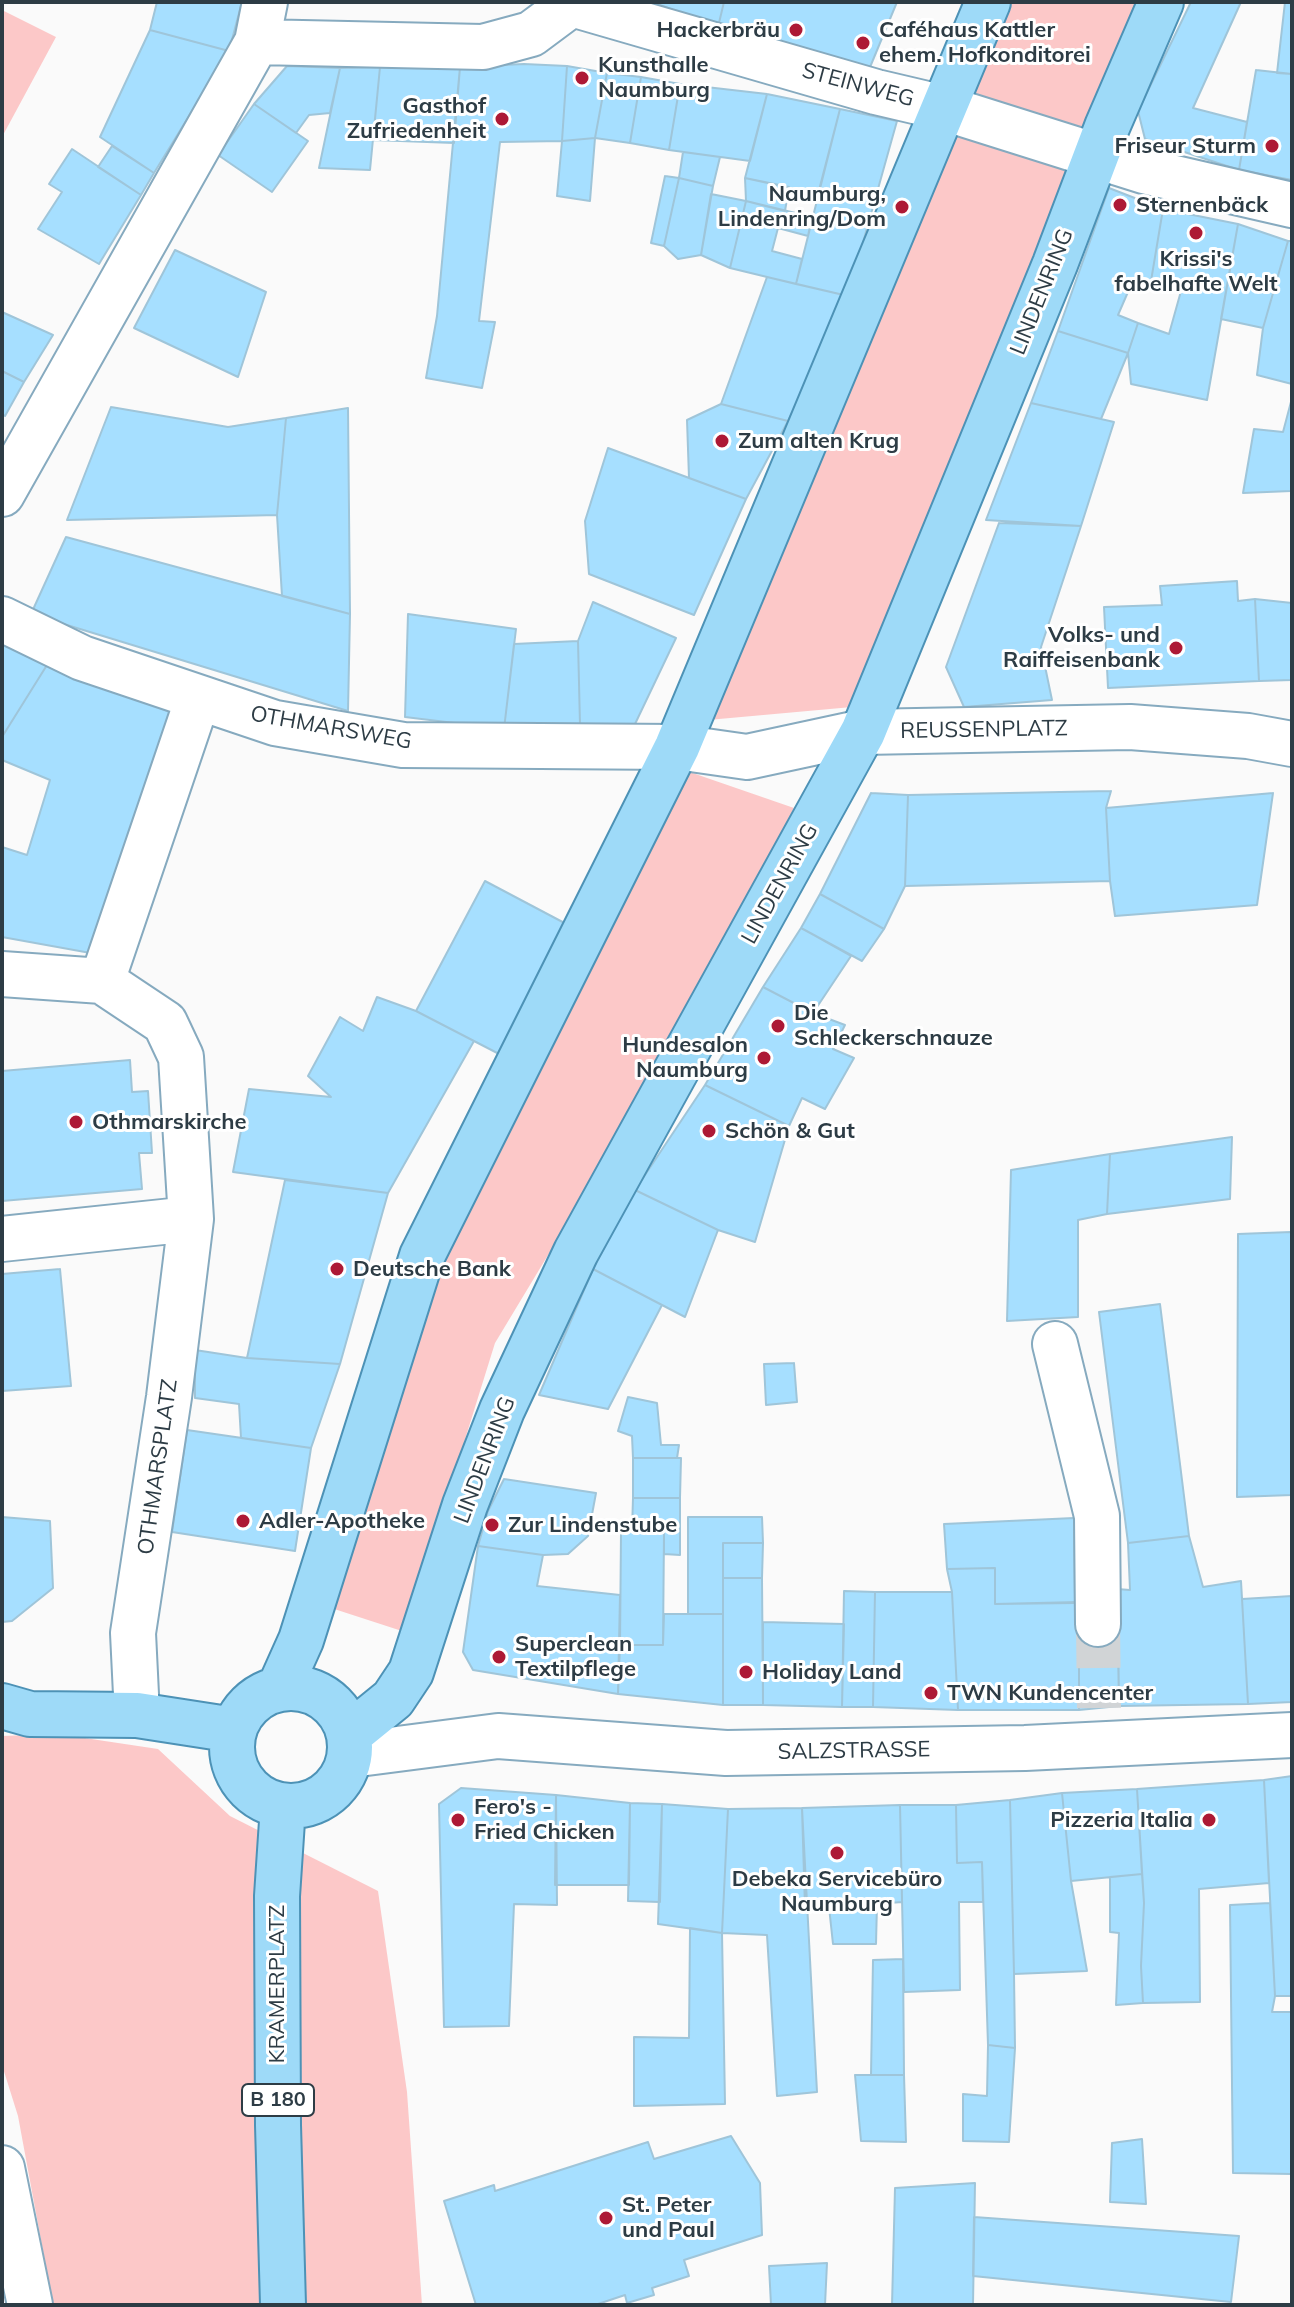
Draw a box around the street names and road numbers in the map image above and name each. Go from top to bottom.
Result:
street label: STEINWEG [799,57,917,113]
street label: LINDENRING [1005,225,1079,359]
street label: OTHMARSWEG [248,701,414,755]
street label: REUSSENPLATZ [900,715,1068,745]
street label: LINDENRING [736,819,824,949]
street label: OTHMARSPLATZ [133,1378,183,1556]
street label: LINDENRING [449,1393,521,1527]
street label: SALZSTRASSE [777,1736,931,1766]
street label: KRAMERPLATZ [264,1905,290,2063]
road number: B 180 [242,2084,314,2116]

